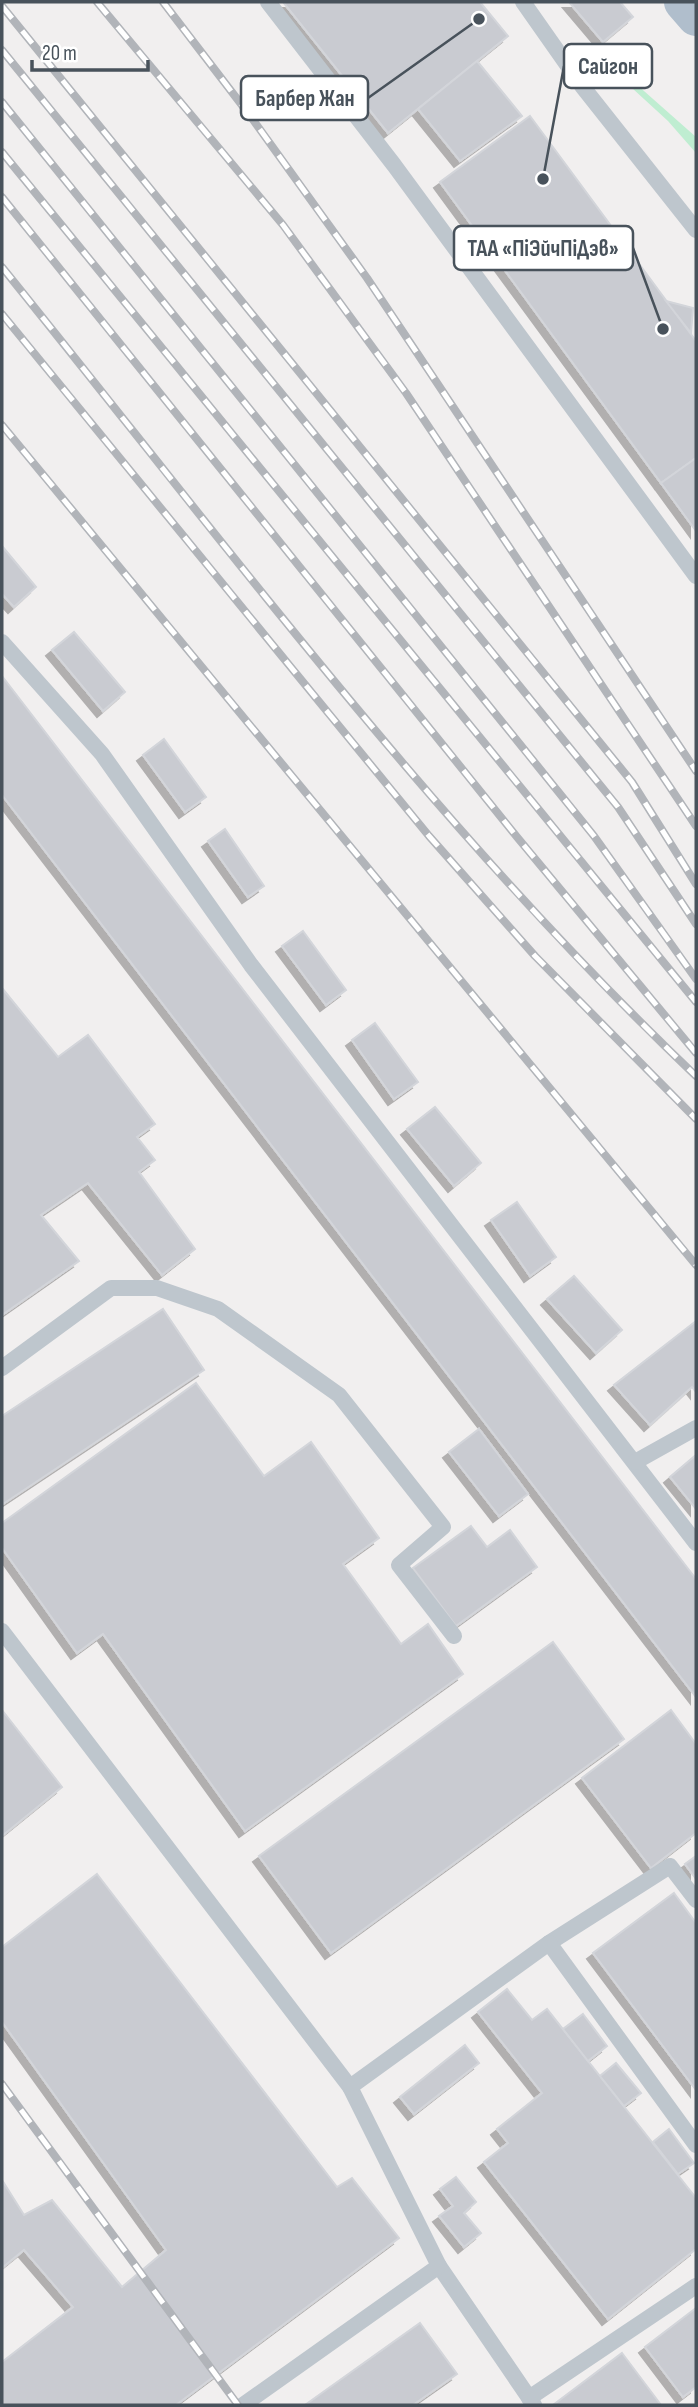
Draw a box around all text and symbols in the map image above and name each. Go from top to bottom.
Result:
scale bar [32,28,147,72]
text: 20 m [42,41,77,66]
callout: Сайгон [564,44,652,88]
text: Сайгон [578,53,638,81]
callout: Барбер Жан [241,76,368,120]
text: Барбер Жан [255,85,355,113]
callout: ТАА «ПіЭйчПіДэв» [454,226,633,270]
text: ТАА «ПіЭйчПіДэв» [467,235,619,263]

